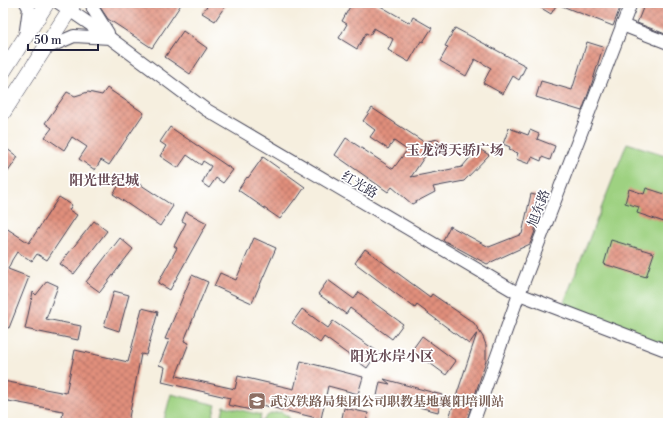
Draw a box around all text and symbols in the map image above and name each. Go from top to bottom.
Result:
scale bar [28,26,98,52]
text: 50 m [34,33,62,48]
district label: 玉龙湾天骄广场 [406,142,504,160]
street label: 红光路 [339,168,380,202]
district label: 阳光世纪城 [69,172,139,190]
street label: 旭东路 [524,187,553,229]
district label: 阳光水岸小区 [350,348,434,366]
school or university icon: 武汉铁路局集团公司职教基地襄阳培训站 [247,391,267,411]
place label: 武汉铁路局集团公司职教基地襄阳培训站 [270,394,504,410]

